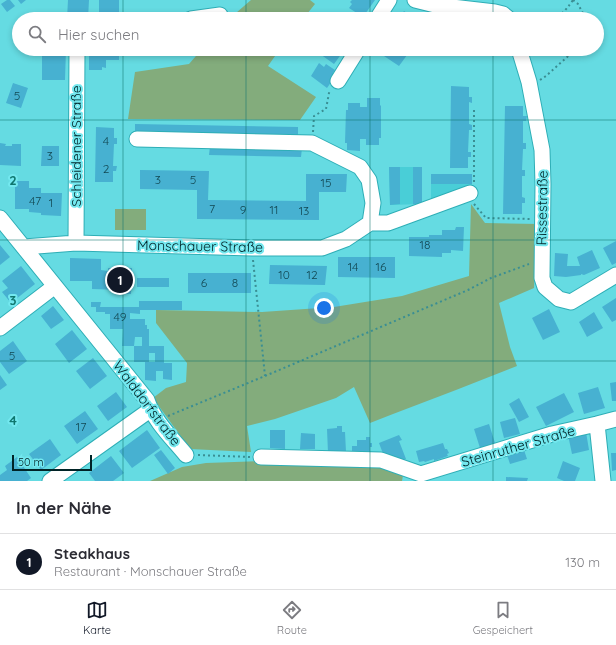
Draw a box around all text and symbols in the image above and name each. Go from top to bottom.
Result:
search box [12,12,604,56]
icon: search [26,23,48,45]
text: Hier suchen [58,25,139,44]
street label: Schleidener Straße [67,85,85,207]
house number: 5 [14,88,20,103]
house number: 4 [103,133,109,148]
house number: 3 [47,148,53,163]
house number: 2 [103,161,110,176]
street label: Rissestraße [532,170,552,246]
text: 2 [9,172,17,188]
house number: 3 [155,172,161,187]
house number: 5 [190,172,196,187]
house number: 15 [321,175,331,190]
house number: 47 [29,193,41,208]
house number: 1 [49,195,53,210]
house number: 7 [209,201,215,216]
house number: 9 [240,202,247,217]
house number: 11 [270,202,278,217]
house number: 13 [299,203,309,218]
street label: Monschauer Straße [137,236,263,256]
house number: 18 [420,237,430,252]
house number: 14 [348,259,358,274]
house number: 16 [376,259,387,274]
pin: 1 [107,265,133,295]
house number: 10 [278,267,290,282]
house number: 12 [306,267,318,282]
house number: 6 [201,275,208,290]
house number: 8 [232,275,238,290]
text: 3 [10,292,17,308]
your location [314,298,334,318]
house number: 49 [114,309,127,324]
house number: 5 [9,348,15,363]
street label: Walddorfstraße [109,357,185,449]
text: 4 [9,412,17,428]
house number: 17 [76,419,86,434]
street label: Steinruther Straße [459,421,577,471]
scale bar [12,453,92,472]
text: 50 m [18,455,44,469]
text: In der Nähe [16,497,112,518]
text: Steakhaus [54,544,130,563]
text: 1 [26,554,32,570]
text: 130 m [565,554,600,570]
text: Restaurant · Monschauer Straße [54,563,247,579]
tab: Karte [83,599,111,637]
tab: Route [277,599,307,637]
tab: Gespeichert [473,599,533,637]

